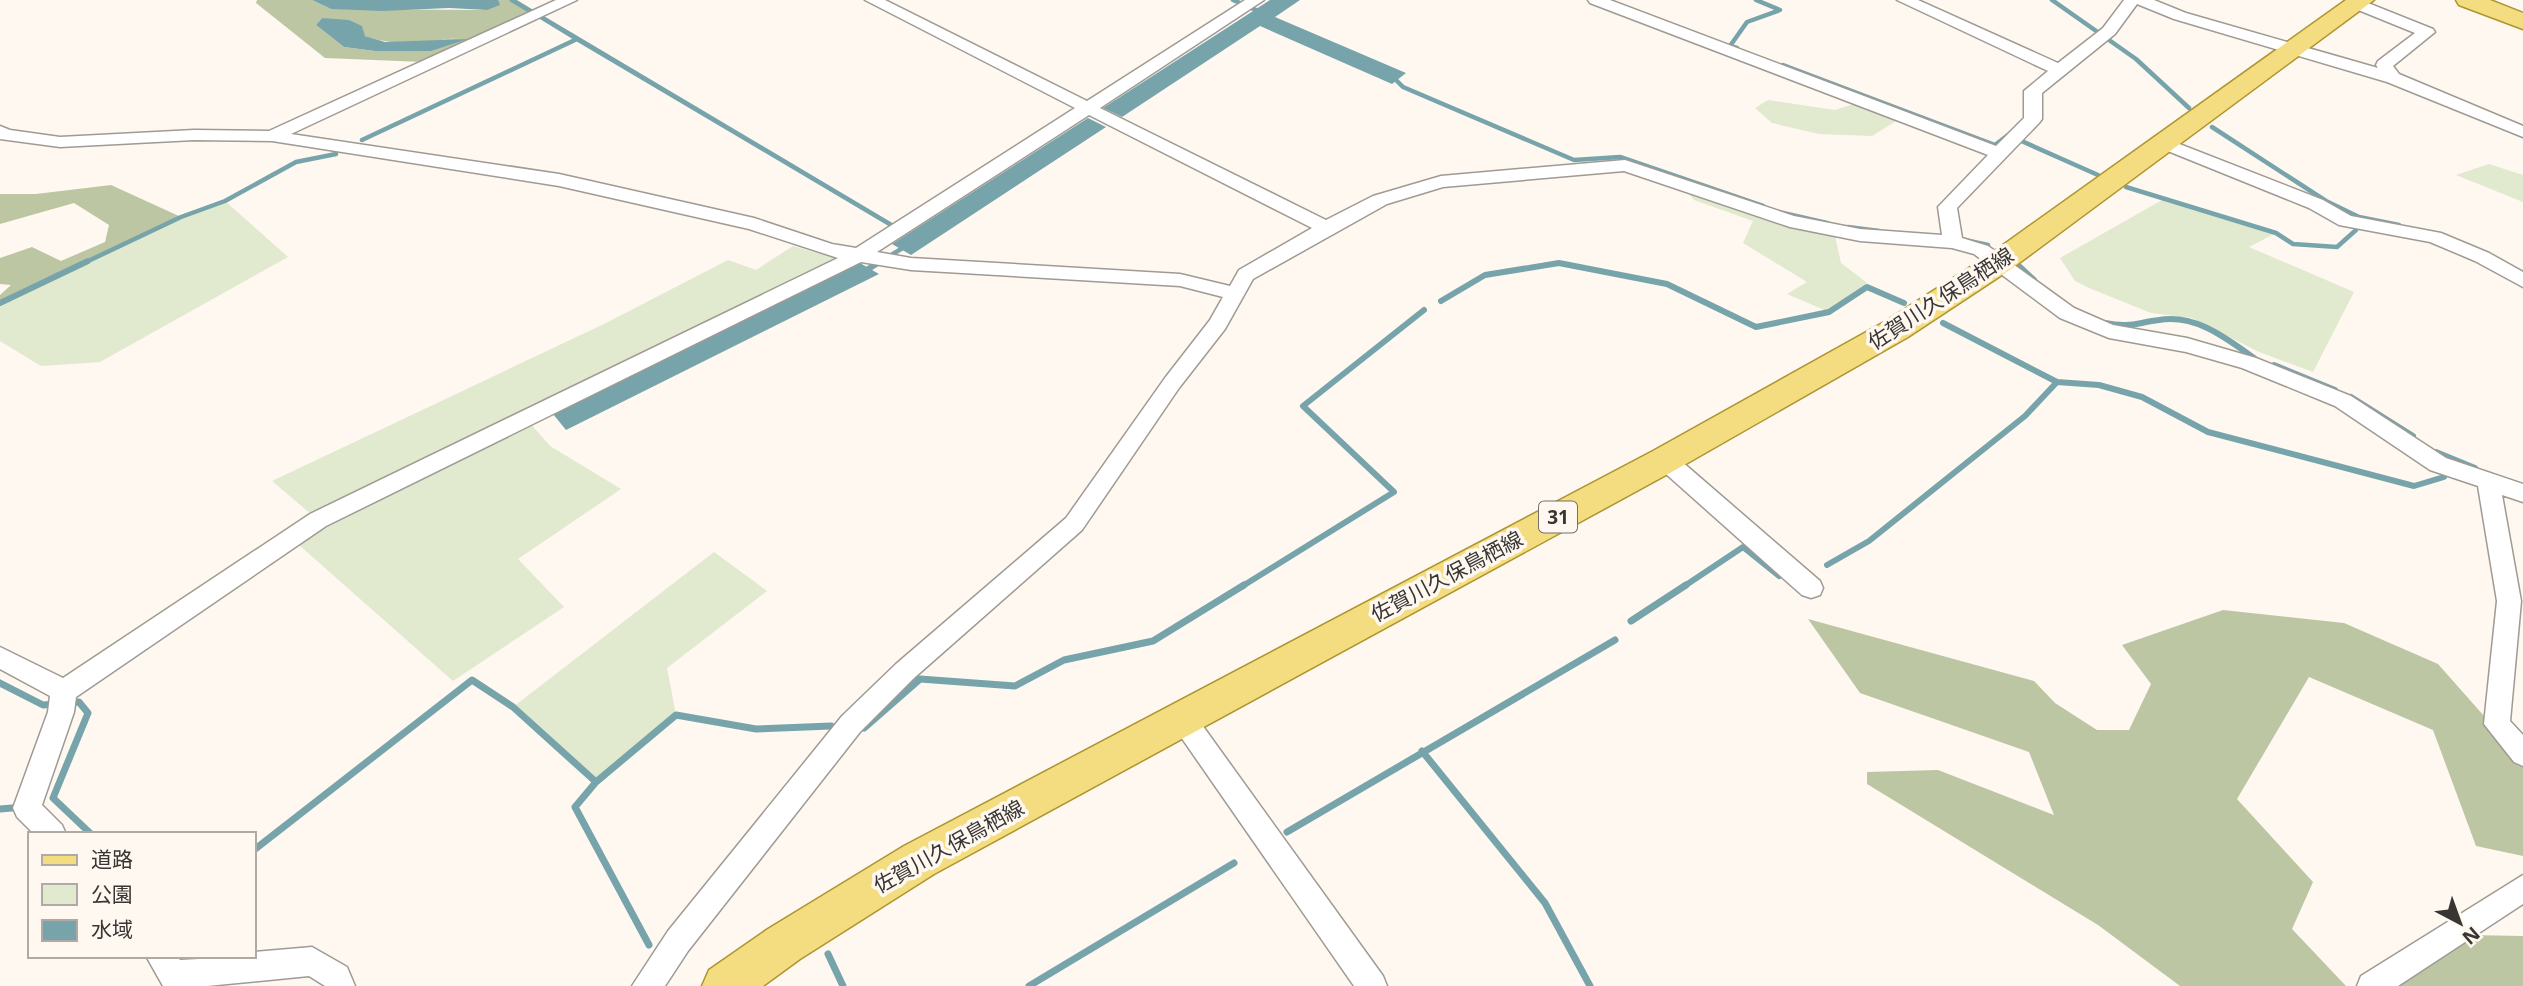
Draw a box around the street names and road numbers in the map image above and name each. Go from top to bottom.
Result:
street label: 佐賀川久保鳥栖線 [1862,241,2019,356]
road number: 31 [1539,502,1577,532]
street label: 佐賀川久保鳥栖線 [1366,524,1527,628]
street label: 佐賀川久保鳥栖線 [868,793,1029,899]

